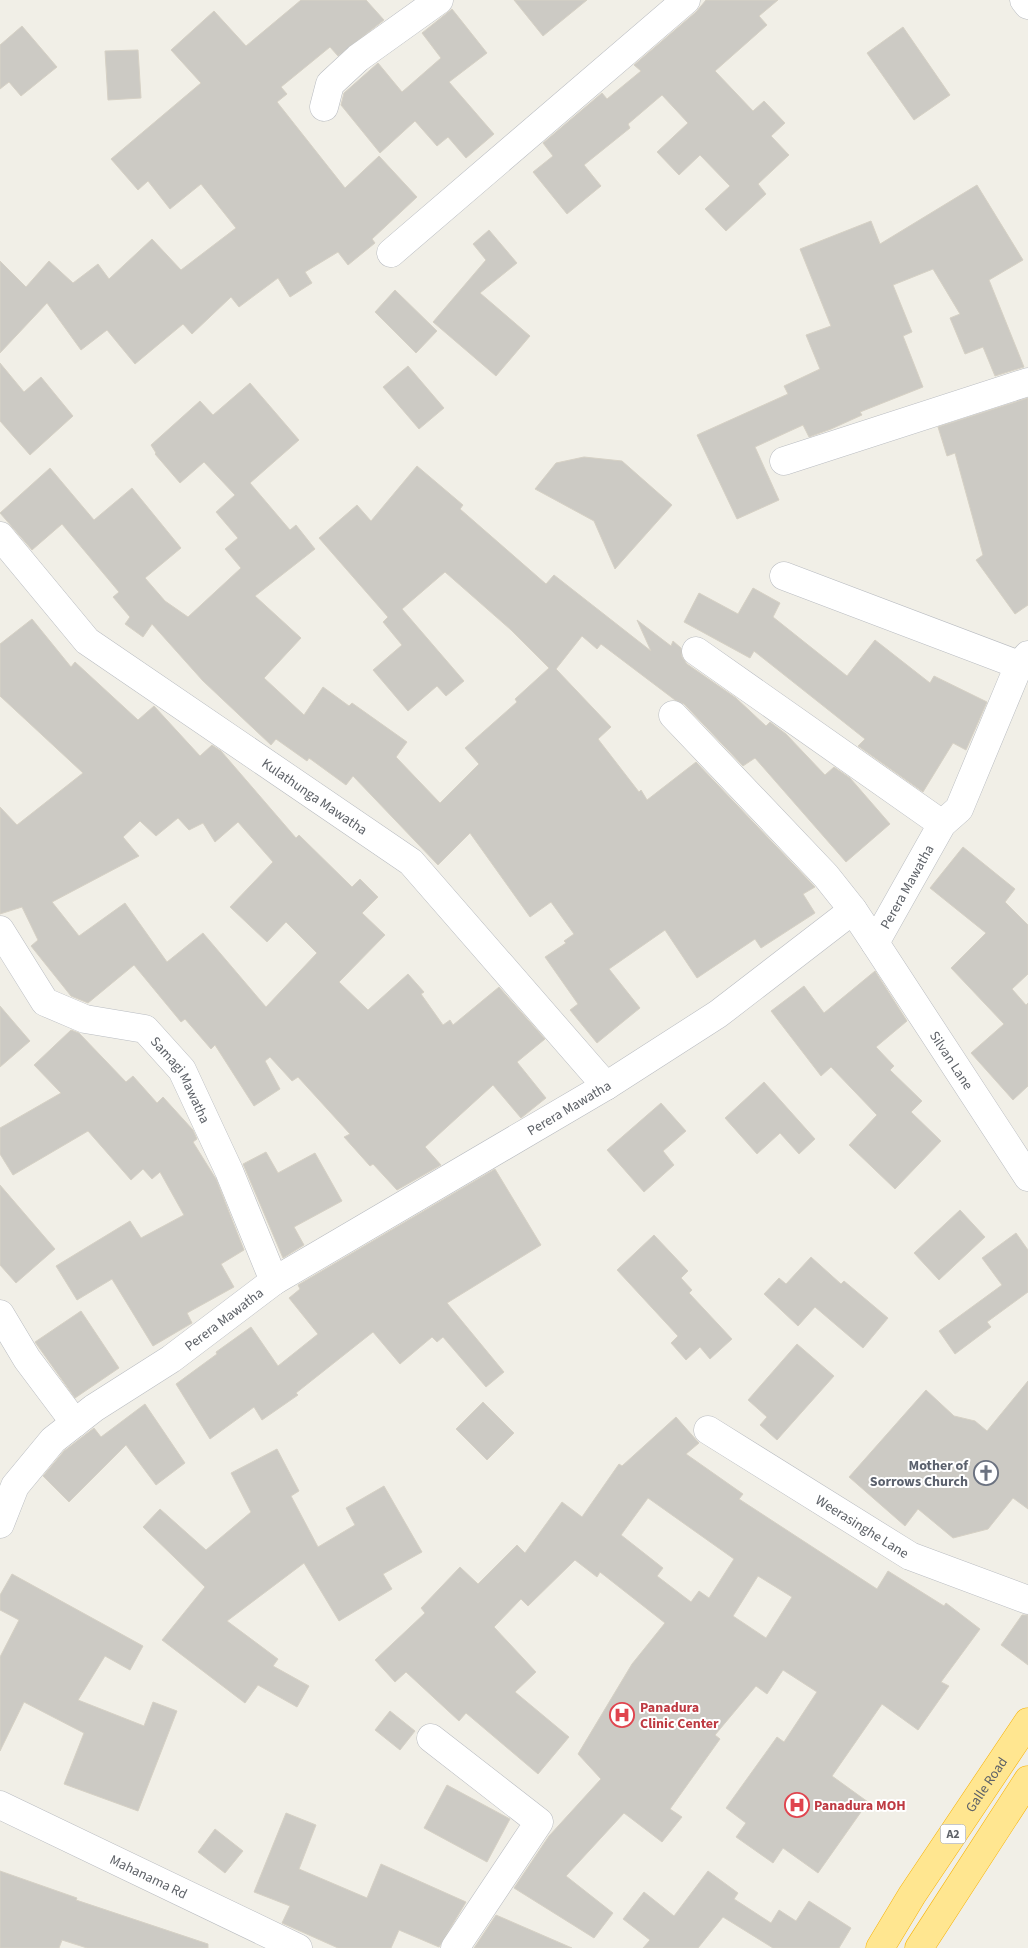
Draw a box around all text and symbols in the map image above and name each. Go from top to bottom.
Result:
street label: Kulathunga Mawatha [257,754,371,840]
street label: Perera Mawatha [876,841,939,933]
street label: Silvan Lane [924,1027,977,1094]
street label: Samagi Mawatha [145,1032,214,1127]
street label: Perera Mawatha [524,1076,615,1141]
street label: Perera Mawatha [181,1283,268,1356]
place label: Mother of Sorrows Church [870,1456,969,1492]
church icon: Mother of Sorrows Church [973,1460,999,1486]
street label: Weerasinghe Lane [811,1491,912,1564]
place label: Panadura Clinic Center [640,1698,719,1734]
hospital icon: Panadura Clinic Center [609,1702,635,1728]
street label: Galle Road [961,1753,1013,1817]
hospital icon: Panadura MOH [784,1792,810,1818]
place label: Panadura MOH [814,1796,906,1816]
road number: A2 [940,1825,966,1844]
street label: Mahanama Rd [106,1850,190,1904]

